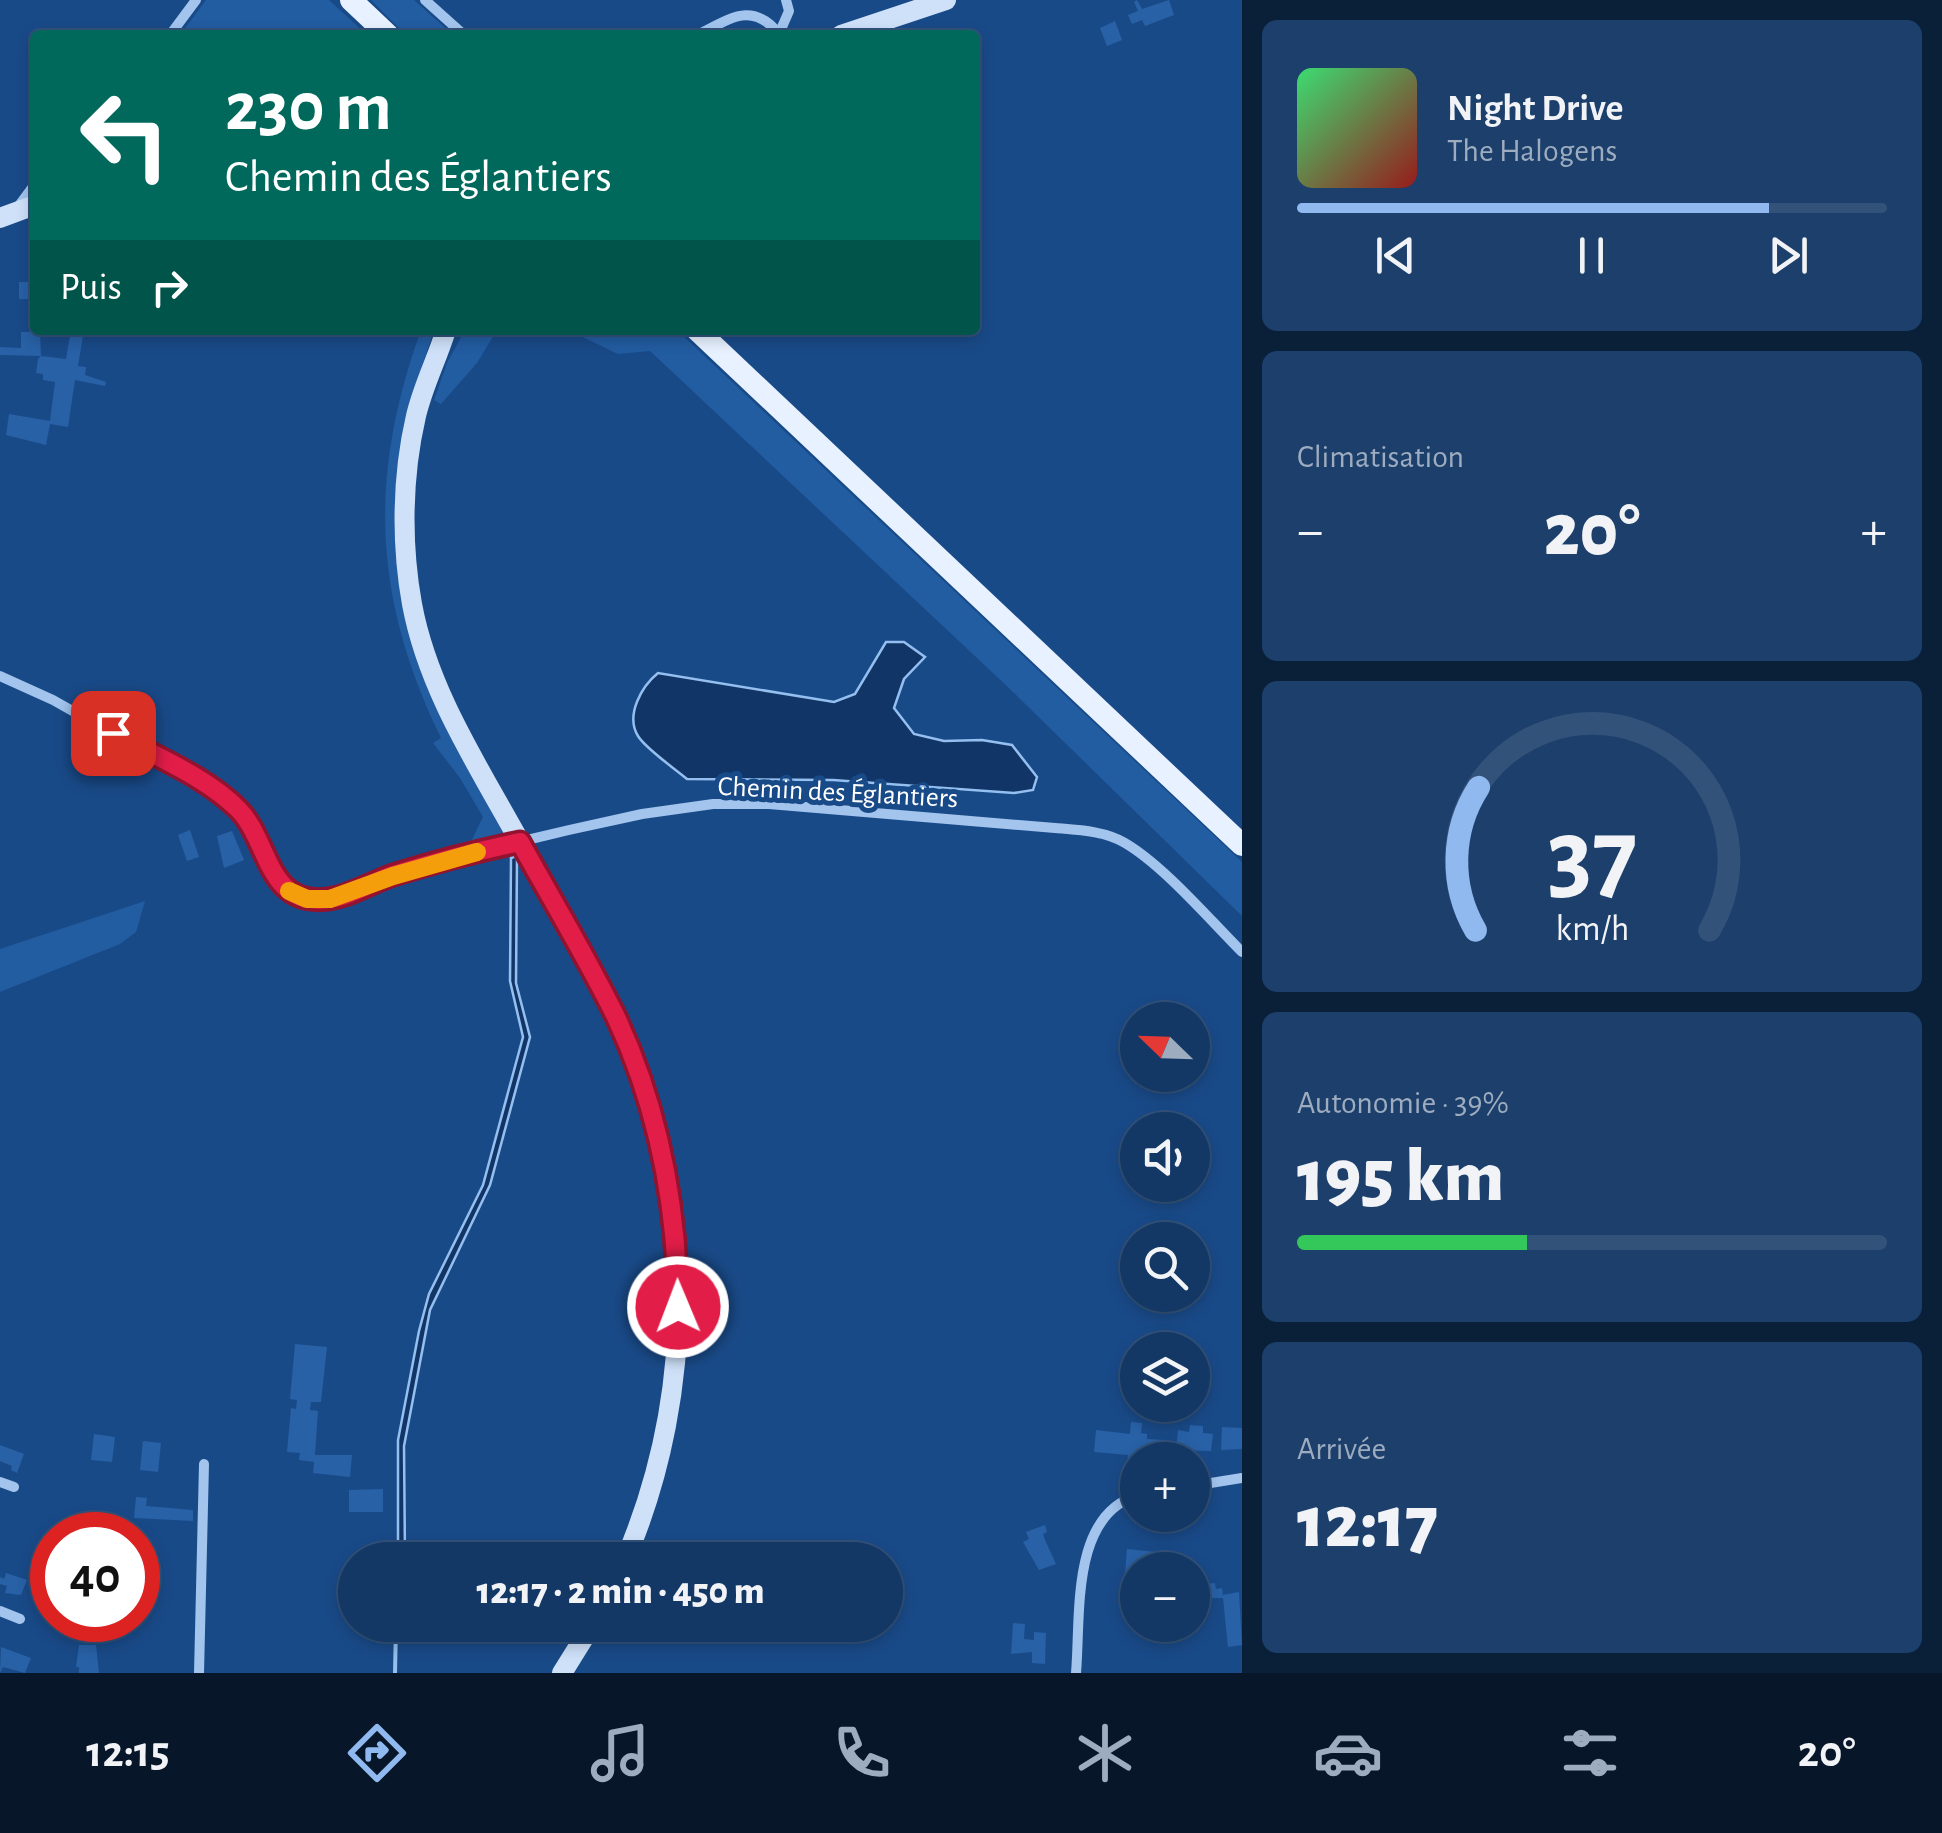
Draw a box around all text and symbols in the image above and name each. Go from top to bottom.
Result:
icon: left [60,70,190,200]
text: 230 m [225,73,392,143]
text: Night Drive [1447,90,1623,128]
text: The Halogens [1447,135,1617,167]
text: Chemin des Églantiers [225,155,612,200]
icon: previous [1368,228,1423,283]
icon: pause [1564,228,1619,283]
icon: next [1761,228,1816,283]
icon: right [142,260,197,315]
text: Puis [60,269,122,307]
text: Climatisation [1297,441,1464,473]
text: 20° [1544,494,1640,569]
text: − [1297,504,1323,559]
text: + [1861,504,1887,559]
pin [71,691,156,776]
icon: arrive [86,706,141,761]
street label: Chemin des Églantiers [717,770,959,813]
text: 37 [1547,805,1637,909]
text: km/h [1555,911,1629,947]
north arrow [1120,1002,1210,1092]
map controls [1120,1002,1210,1642]
text: Autonomie · 39% [1297,1087,1509,1119]
button: sound [1120,1112,1210,1202]
text: 195 km [1297,1140,1504,1215]
button: search [1120,1222,1210,1312]
position arrow [626,1255,730,1359]
button: layers [1120,1332,1210,1422]
text: Arrivée [1297,1433,1386,1465]
button: + [1120,1442,1210,1532]
text: 12:17 [1297,1486,1438,1561]
speed limit sign: 40 [30,1512,160,1642]
button: − [1120,1552,1210,1642]
text: 12:17 · 2 min · 450 m [476,1573,765,1611]
icon: directions [342,1718,412,1788]
icon: music [585,1718,655,1788]
icon: phone [827,1718,897,1788]
icon: climate [1070,1718,1140,1788]
icon: car [1313,1718,1383,1788]
icon: filters [1555,1718,1625,1788]
text: 12:15 [86,1730,170,1775]
text: 20° [1798,1730,1856,1775]

